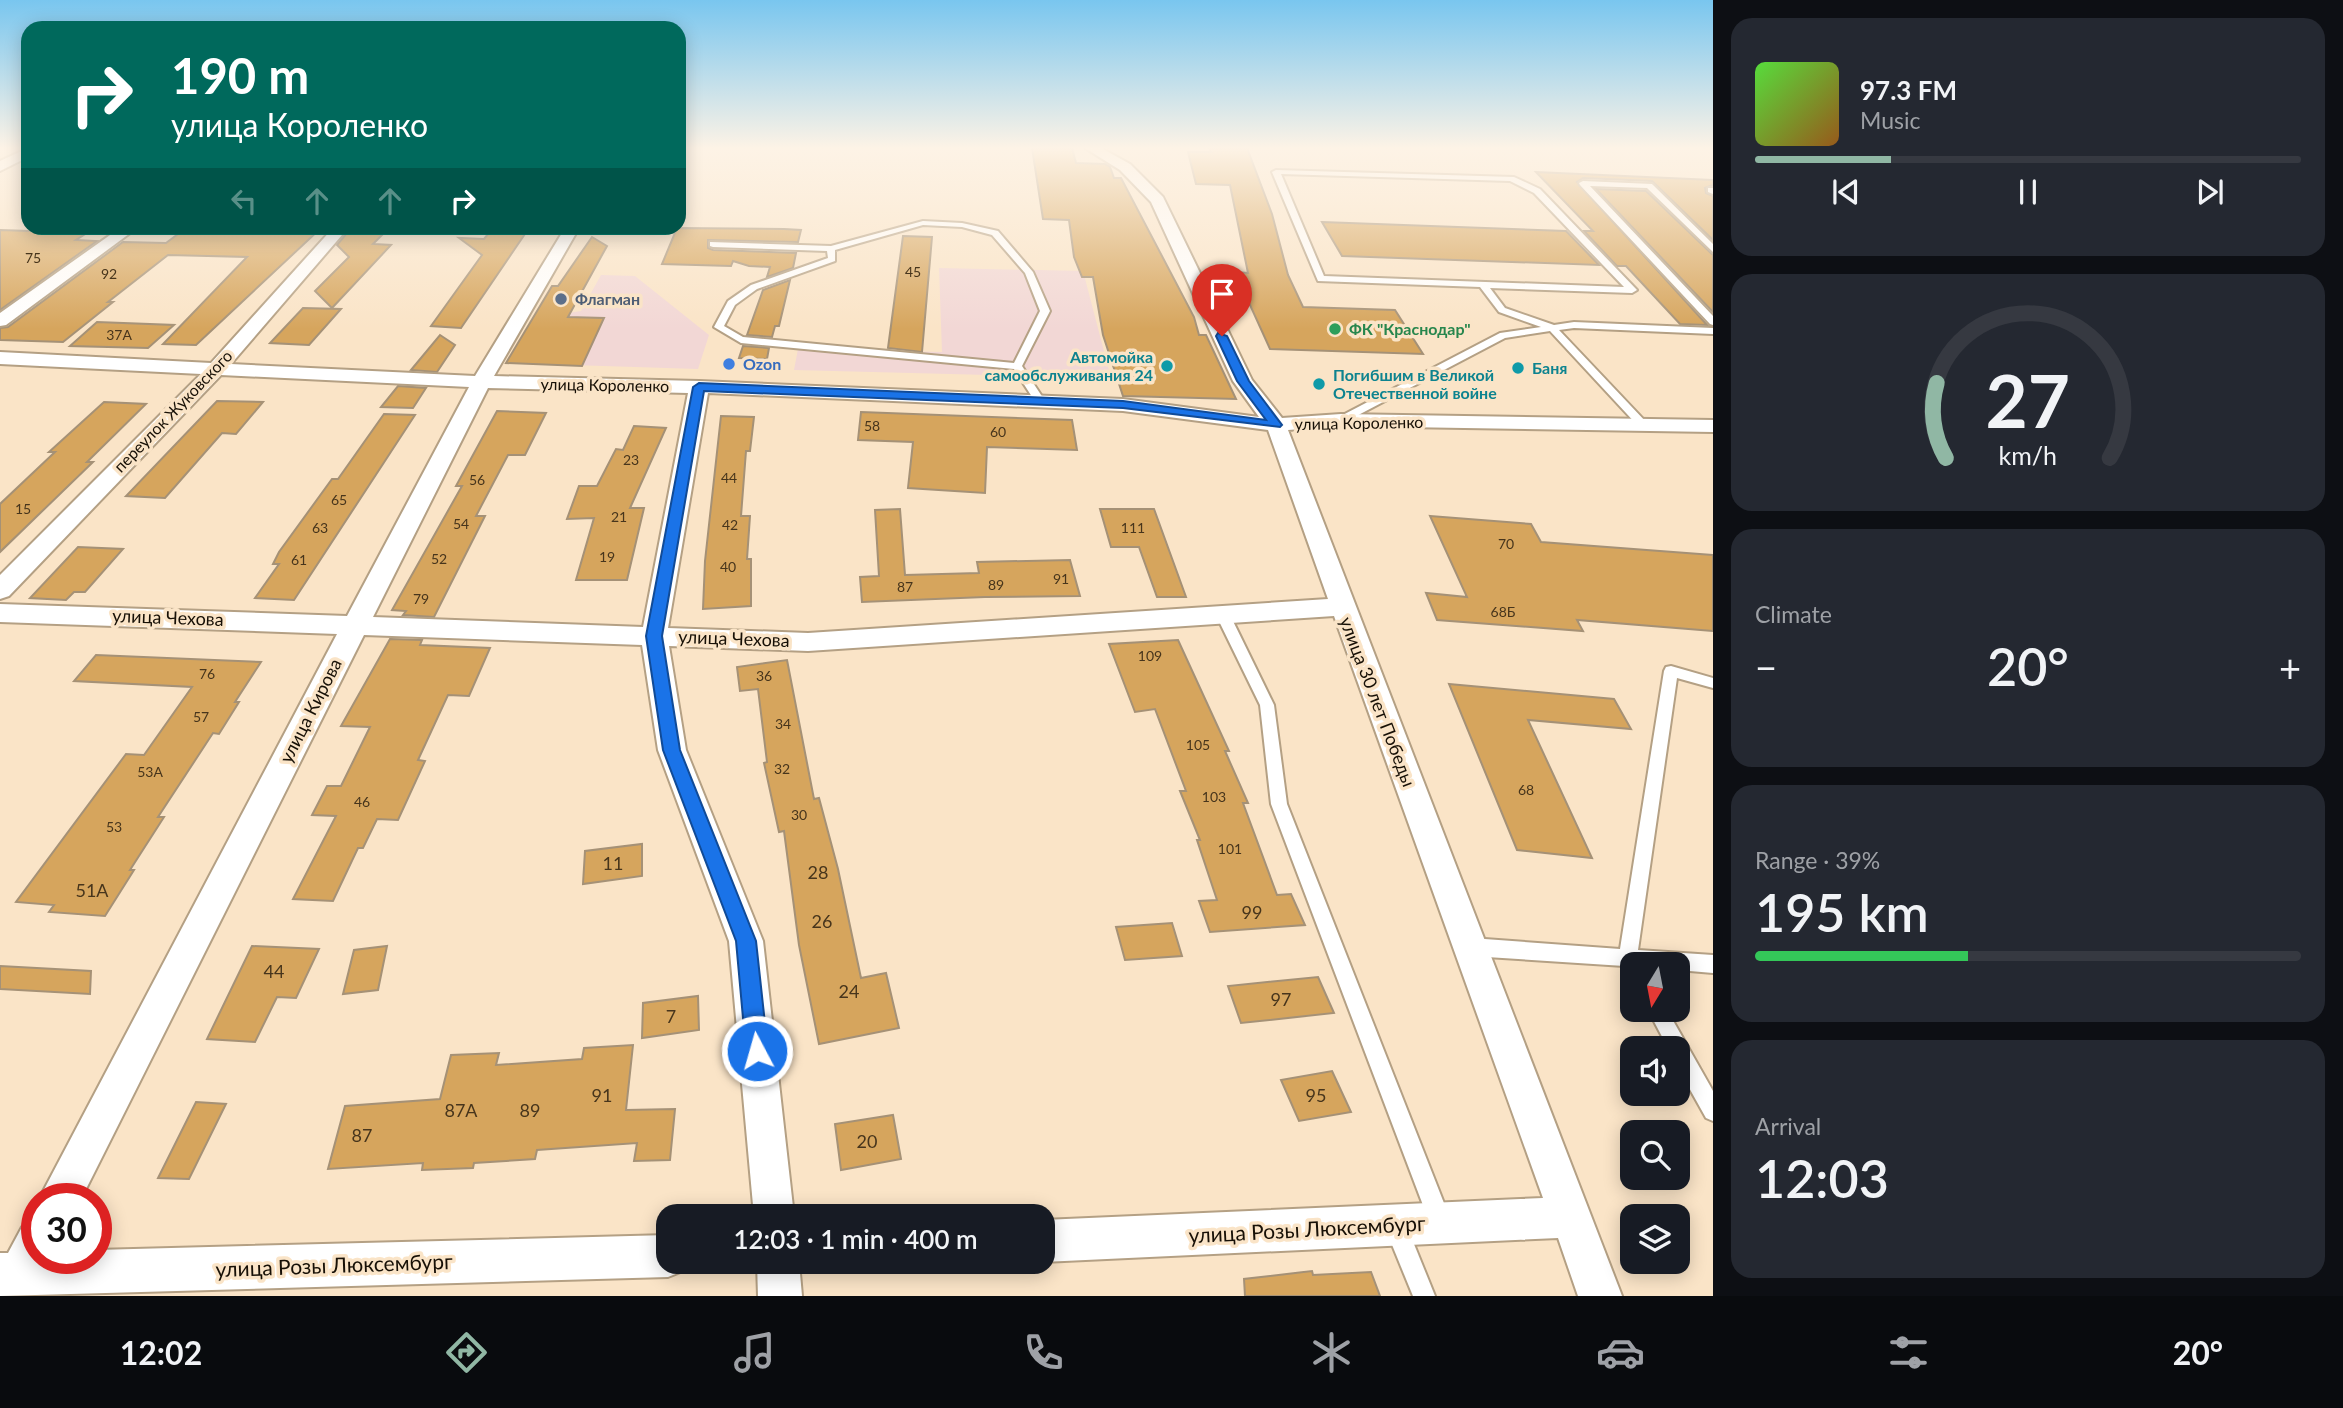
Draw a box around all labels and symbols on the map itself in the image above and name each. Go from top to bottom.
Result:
house number: 75 [25,249,41,266]
house number: 45 [905,263,921,280]
pin [1192,264,1252,336]
house number: 92 [101,265,117,282]
place label: Флагман [575,289,640,308]
marker: Флагман [553,291,569,307]
place label: ФК "Краснодар" [1349,319,1471,338]
marker: ФК "Краснодар" [1327,321,1343,337]
house number: 37А [106,326,132,343]
street label: переулок Жуковского [110,346,236,476]
place label: Автомойка самообслуживания 24 [985,347,1153,384]
place label: Ozon [743,354,781,373]
marker: Ozon [721,356,737,372]
marker: Автомойка самообслуживания 24 [1159,358,1175,374]
place label: Баня [1532,358,1567,377]
marker: Баня [1510,360,1526,376]
place label: Погибшим в Великой Отечественной войне [1333,365,1497,402]
street label: улица Короленко [541,374,669,395]
marker: Погибшим в Великой Отечественной войне [1311,376,1327,392]
street label: улица Короленко [1295,412,1423,433]
house number: 58 [864,417,880,434]
house number: 60 [990,423,1006,440]
house number: 23 [623,451,639,468]
house number: 44 [721,469,737,486]
house number: 56 [469,471,485,488]
house number: 65 [331,491,347,508]
house number: 15 [15,500,31,517]
house number: 21 [611,508,627,525]
house number: 54 [453,515,469,532]
house number: 42 [722,516,738,533]
house number: 63 [312,519,328,536]
house number: 111 [1121,519,1145,536]
house number: 70 [1498,535,1514,552]
house number: 19 [599,548,615,565]
house number: 52 [431,550,447,567]
house number: 61 [291,551,307,568]
house number: 40 [720,558,736,575]
house number: 91 [1053,570,1069,587]
house number: 89 [988,576,1004,593]
house number: 87 [897,578,913,595]
house number: 79 [413,590,429,607]
house number: 68Б [1491,603,1516,620]
street label: улица Чехова [112,604,224,630]
street label: улица 30 лет Победы [1335,614,1420,790]
street label: улица Чехова [678,625,790,651]
house number: 109 [1138,647,1162,664]
street label: улица Кирова [274,655,346,766]
house number: 76 [199,665,215,682]
house number: 36 [756,667,772,684]
house number: 57 [193,708,209,725]
house number: 34 [775,715,791,732]
house number: 105 [1186,736,1210,753]
house number: 32 [774,760,790,777]
house number: 53А [137,763,163,780]
house number: 68 [1518,781,1534,798]
house number: 103 [1202,788,1226,805]
house number: 46 [354,793,370,810]
house number: 30 [791,806,807,823]
house number: 53 [106,818,122,835]
house number: 101 [1218,840,1242,857]
house number: 11 [603,852,623,874]
house number: 28 [808,861,828,883]
house number: 51А [75,879,109,901]
house number: 99 [1242,901,1262,923]
house number: 26 [812,910,832,932]
north arrow [1620,952,1690,1022]
house number: 44 [264,960,284,982]
house number: 24 [839,980,859,1002]
house number: 97 [1271,988,1291,1010]
house number: 7 [666,1005,676,1027]
position arrow [720,1014,794,1088]
house number: 91 [592,1084,612,1106]
house number: 95 [1306,1084,1326,1106]
house number: 87А [444,1099,478,1121]
house number: 89 [520,1099,540,1121]
house number: 87 [352,1124,372,1146]
house number: 20 [857,1130,877,1152]
speed limit sign: 30 [21,1183,112,1274]
street label: улица Розы Люксембург [1188,1210,1426,1247]
street label: улица Розы Люксембург [215,1248,453,1281]

